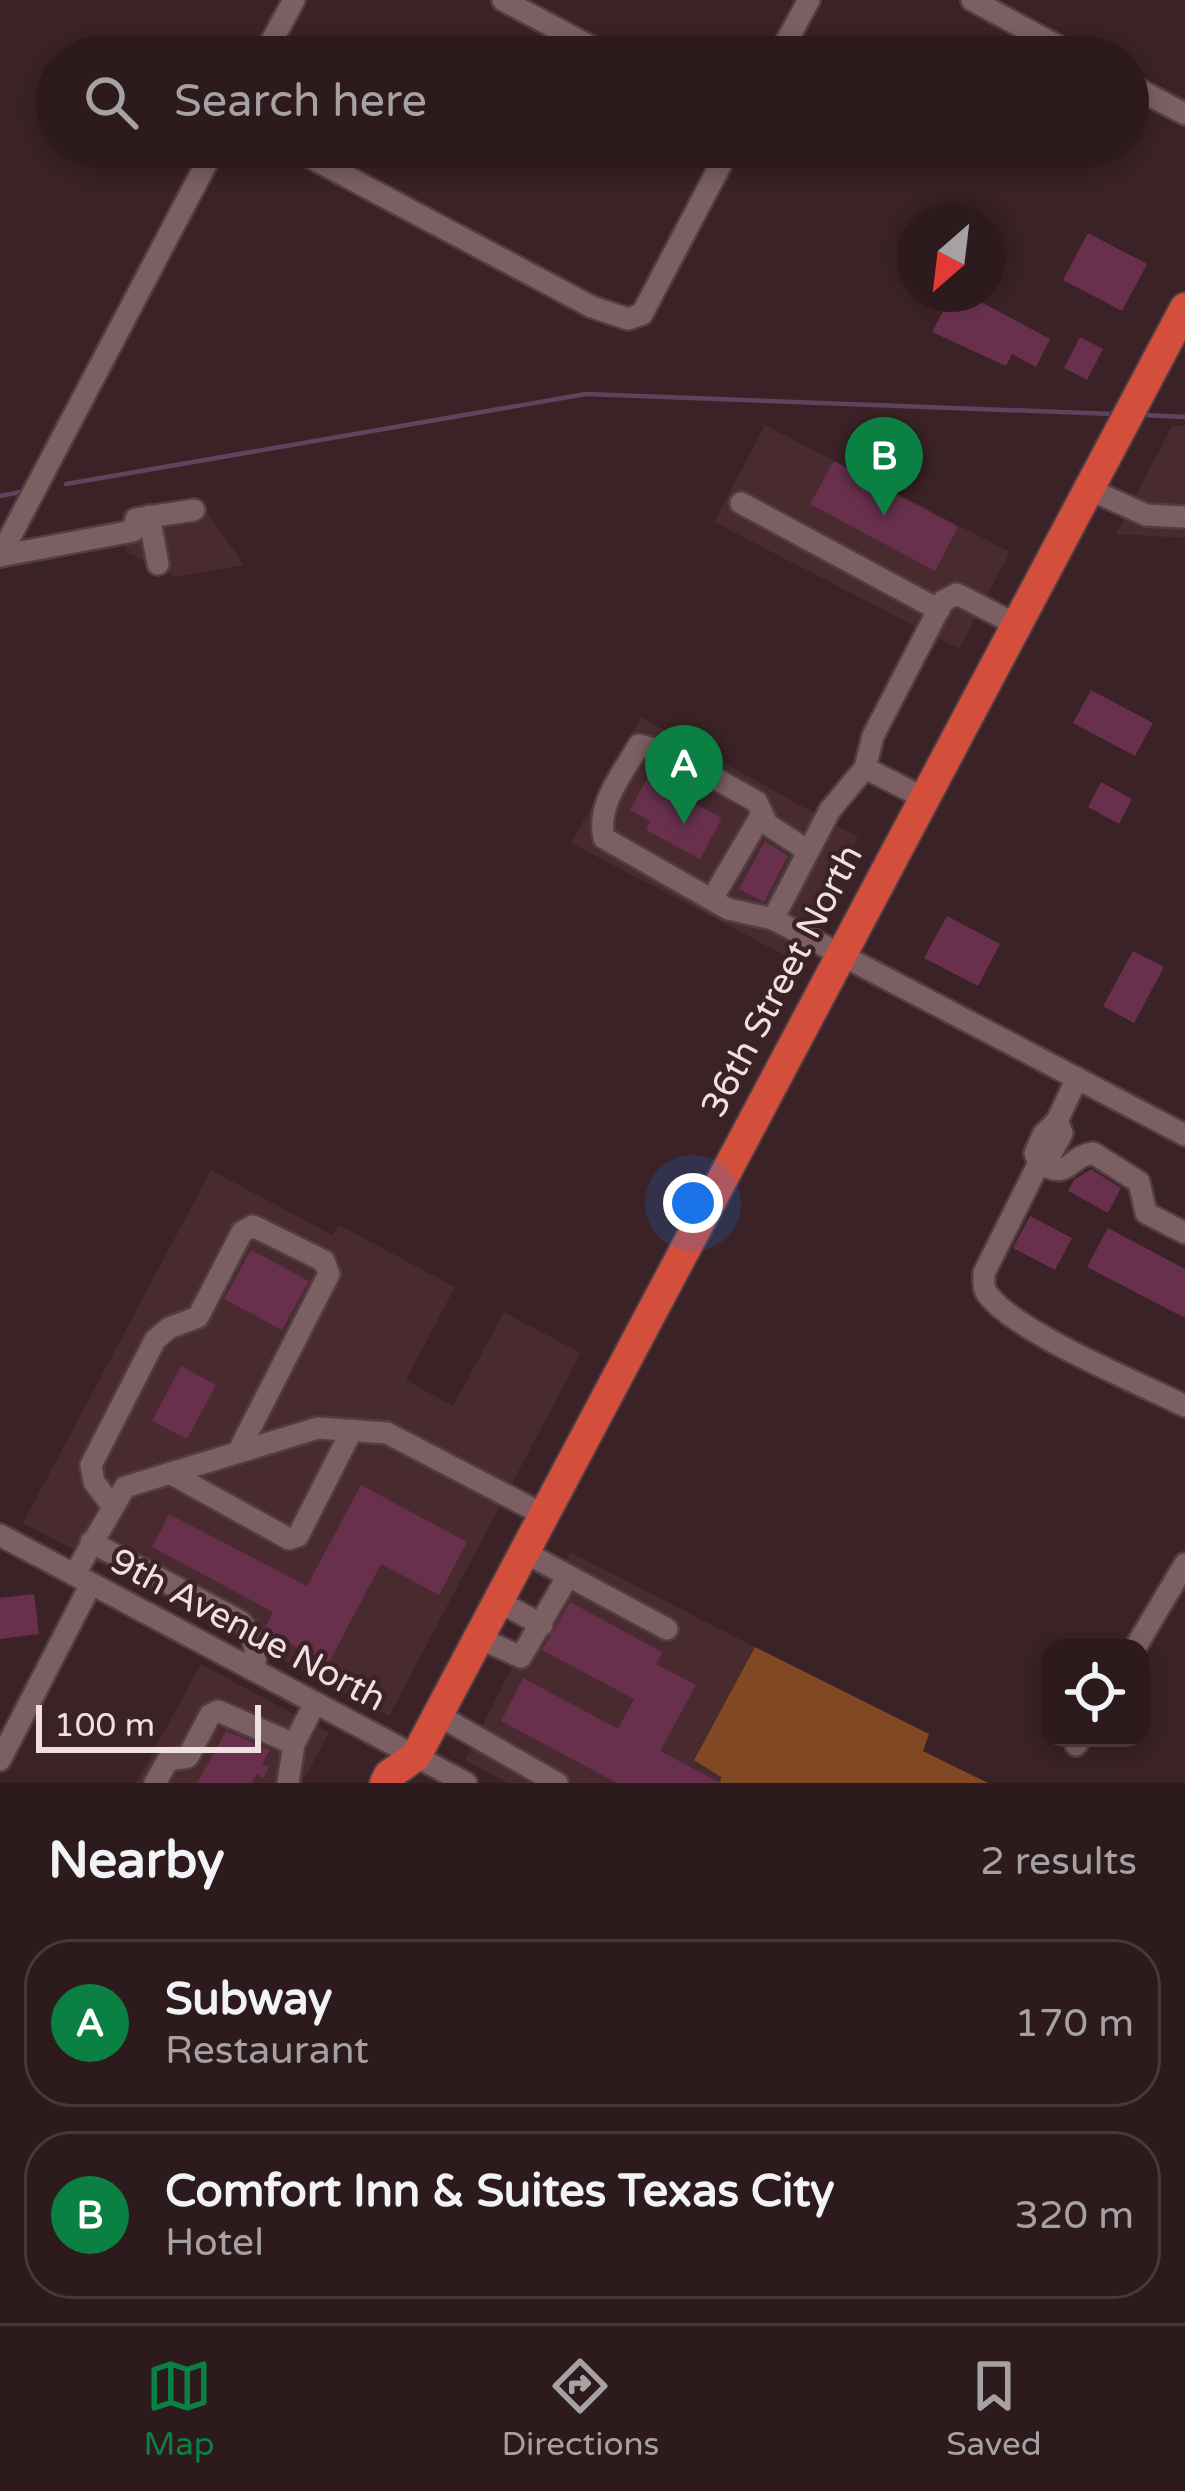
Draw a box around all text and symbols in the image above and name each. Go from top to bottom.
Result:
search box [36,36,1149,168]
icon: search [78,69,144,135]
text: Search here [174,75,427,129]
north arrow [897,204,1005,312]
pin: B [845,417,923,516]
pin: A [645,725,723,824]
street label: 36th Street North [692,837,872,1125]
your location [663,1173,723,1233]
street label: 9th Avenue North [103,1539,393,1721]
map controls [1041,1639,1149,1747]
button: locate [1041,1639,1149,1747]
scale bar [36,1699,261,1752]
text: 100 m [54,1706,155,1745]
text: Nearby [48,1830,225,1892]
text: 2 results [980,1838,1137,1885]
text: Subway [165,1973,332,2027]
text: A [75,2000,105,2047]
text: 170 m [1015,2000,1134,2047]
text: Restaurant [165,2027,369,2074]
text: Comfort Inn & Suites Texas City [165,2165,834,2219]
text: B [76,2192,104,2239]
text: 320 m [1015,2192,1134,2239]
text: Hotel [165,2219,264,2266]
tab: Map [143,2353,215,2464]
tab: Directions [501,2353,659,2464]
tab: Saved [946,2353,1042,2464]

